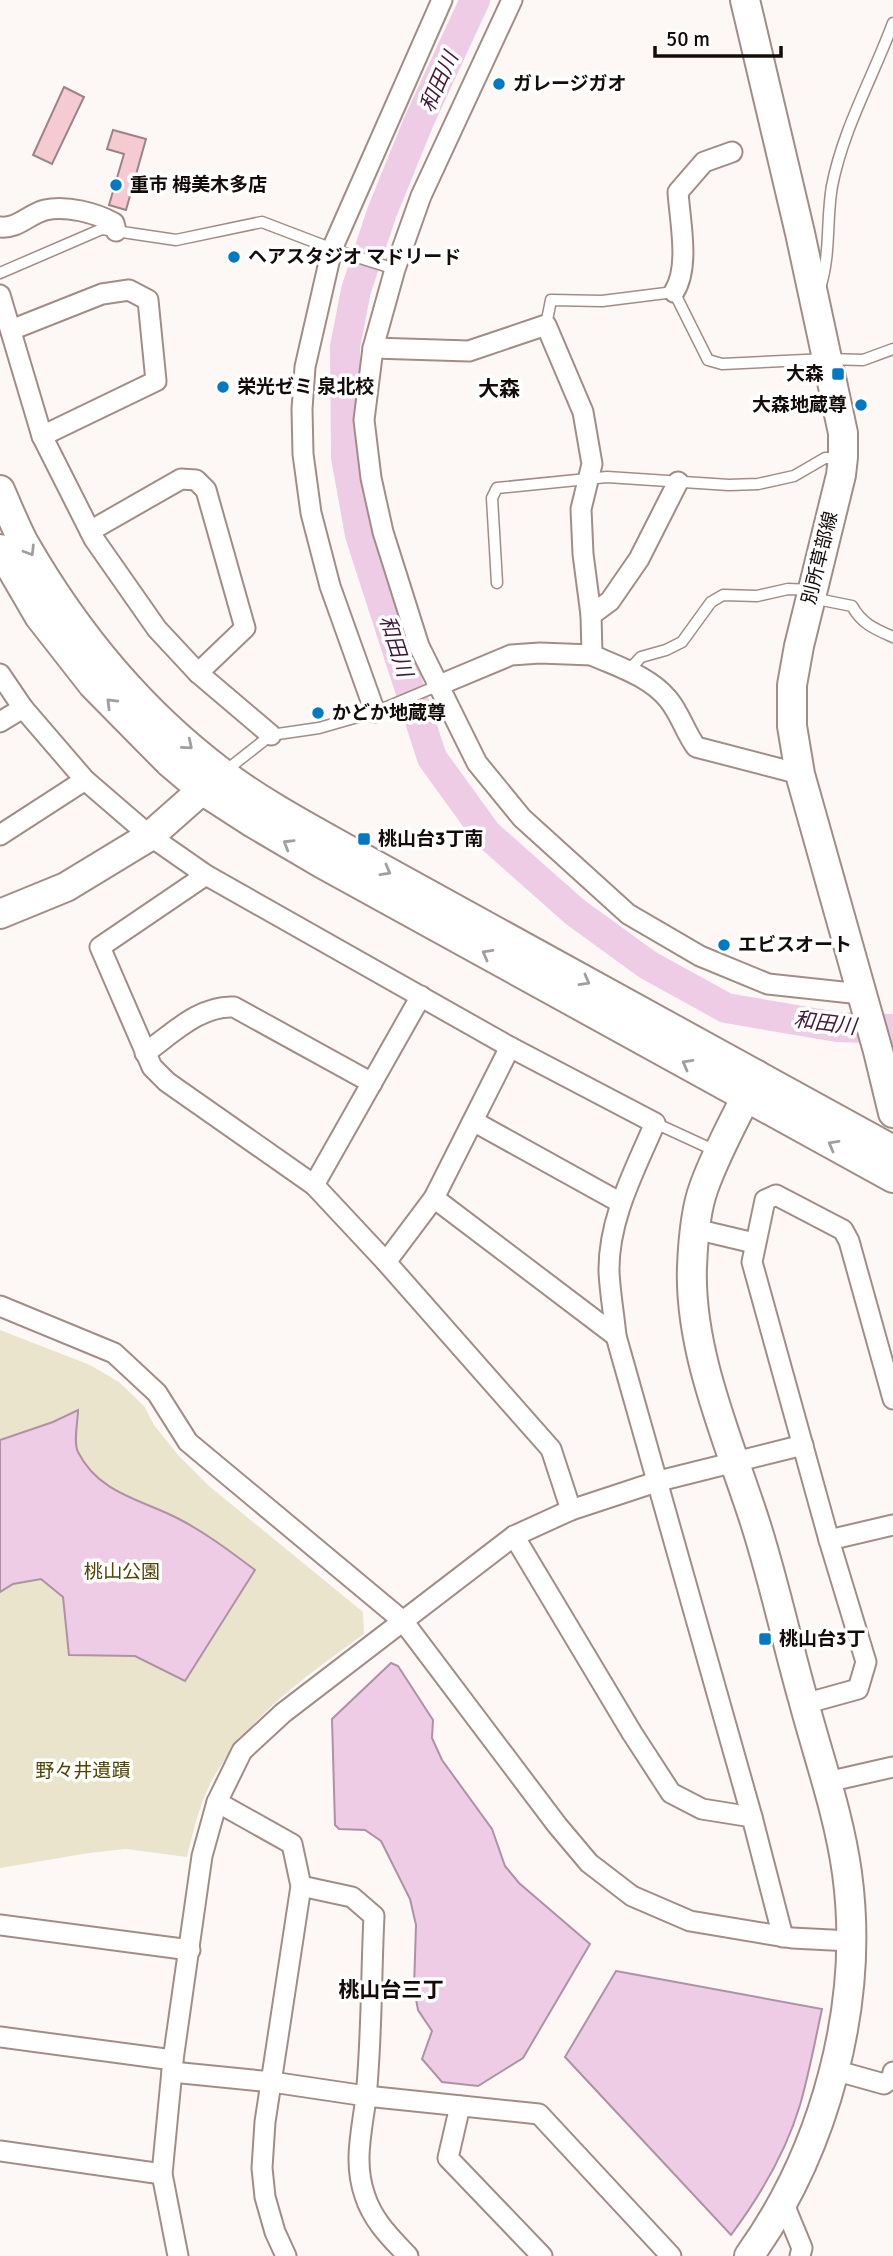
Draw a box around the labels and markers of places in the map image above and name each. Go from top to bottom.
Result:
place label: ガレージガオ [513,72,627,96]
marker: ガレージガオ [491,76,507,92]
place label: 重市 栂美木多店 [130,173,267,197]
marker: 重市 栂美木多店 [108,177,124,193]
place label: ヘアスタジオ マドリード [248,245,461,269]
marker: ヘアスタジオ マドリード [226,249,242,265]
place label: 大森 [786,362,824,386]
marker: 大森 [830,366,846,382]
place label: 栄光ゼミ 泉北校 [237,375,374,399]
marker: 栄光ゼミ 泉北校 [215,379,231,395]
place label: 大森地蔵尊 [752,393,847,417]
marker: 大森地蔵尊 [853,397,869,413]
place label: かどか地蔵尊 [332,701,446,725]
marker: かどか地蔵尊 [310,705,326,721]
place label: 桃山台3丁南 [378,827,483,851]
marker: 桃山台3丁南 [356,831,372,847]
place label: エビスオート [738,933,852,957]
marker: エビスオート [716,937,732,953]
place label: 桃山台3丁 [779,1627,865,1651]
marker: 桃山台3丁 [757,1631,773,1647]

